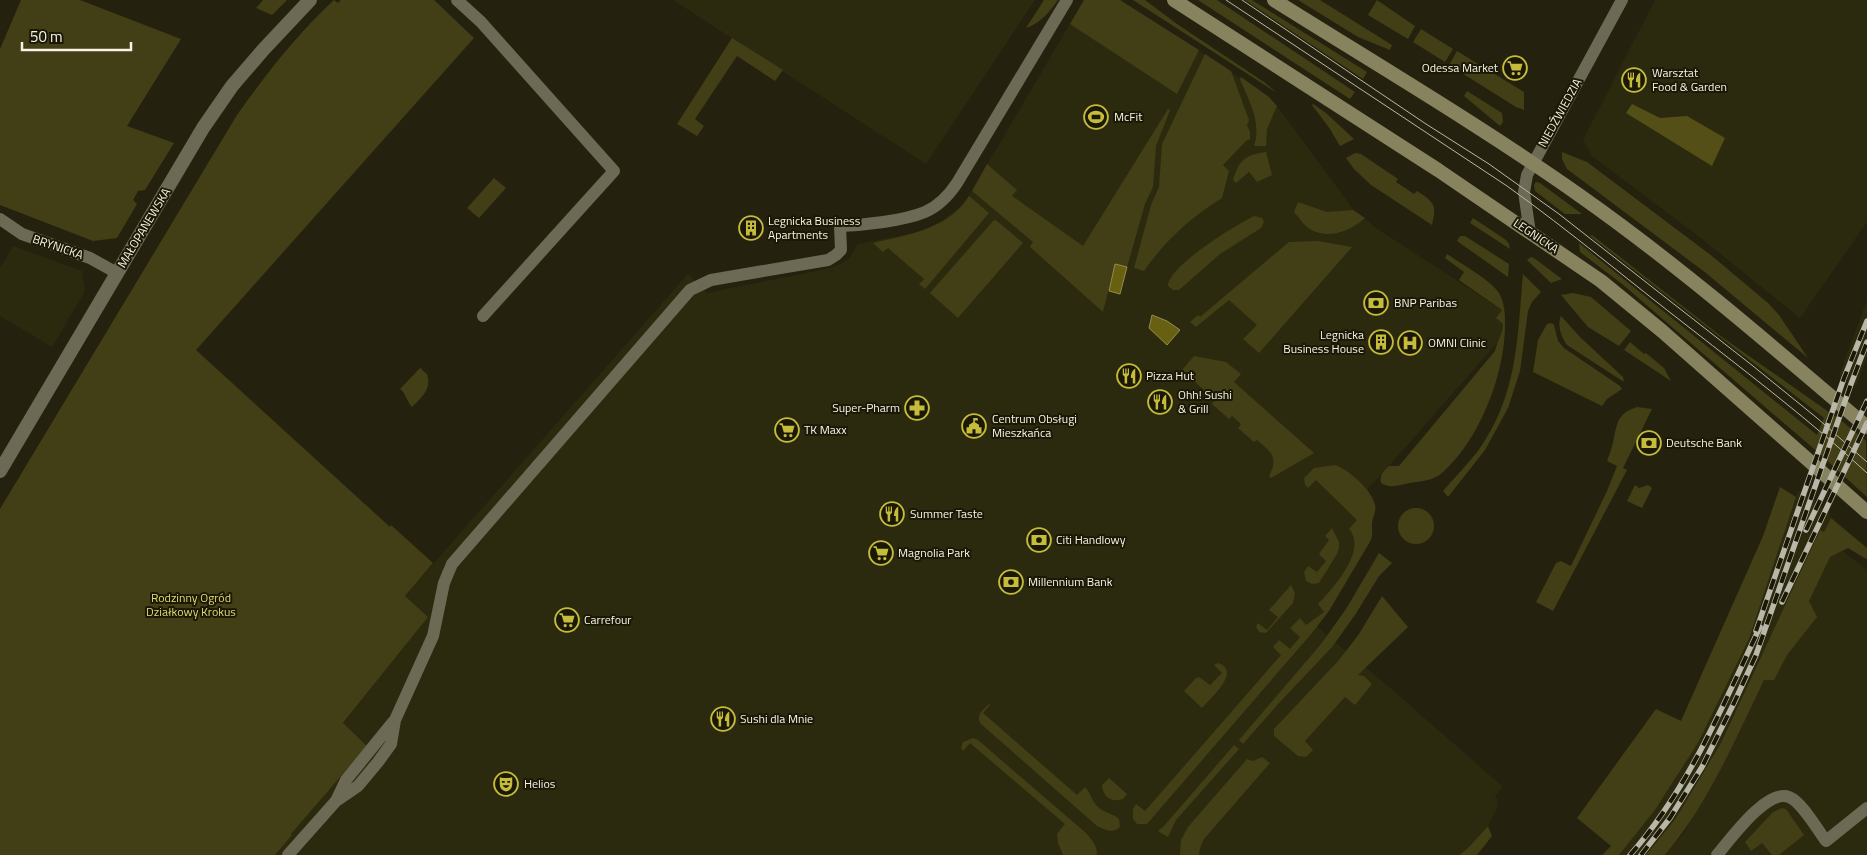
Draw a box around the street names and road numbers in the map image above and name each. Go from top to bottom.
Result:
street label: NIEDŹWIEDZIA [1533,75,1586,151]
street label: MAŁOPANEWSKA [112,184,175,271]
street label: LEGNICKA [1510,213,1563,258]
street label: BRYNICKA [30,229,86,264]

